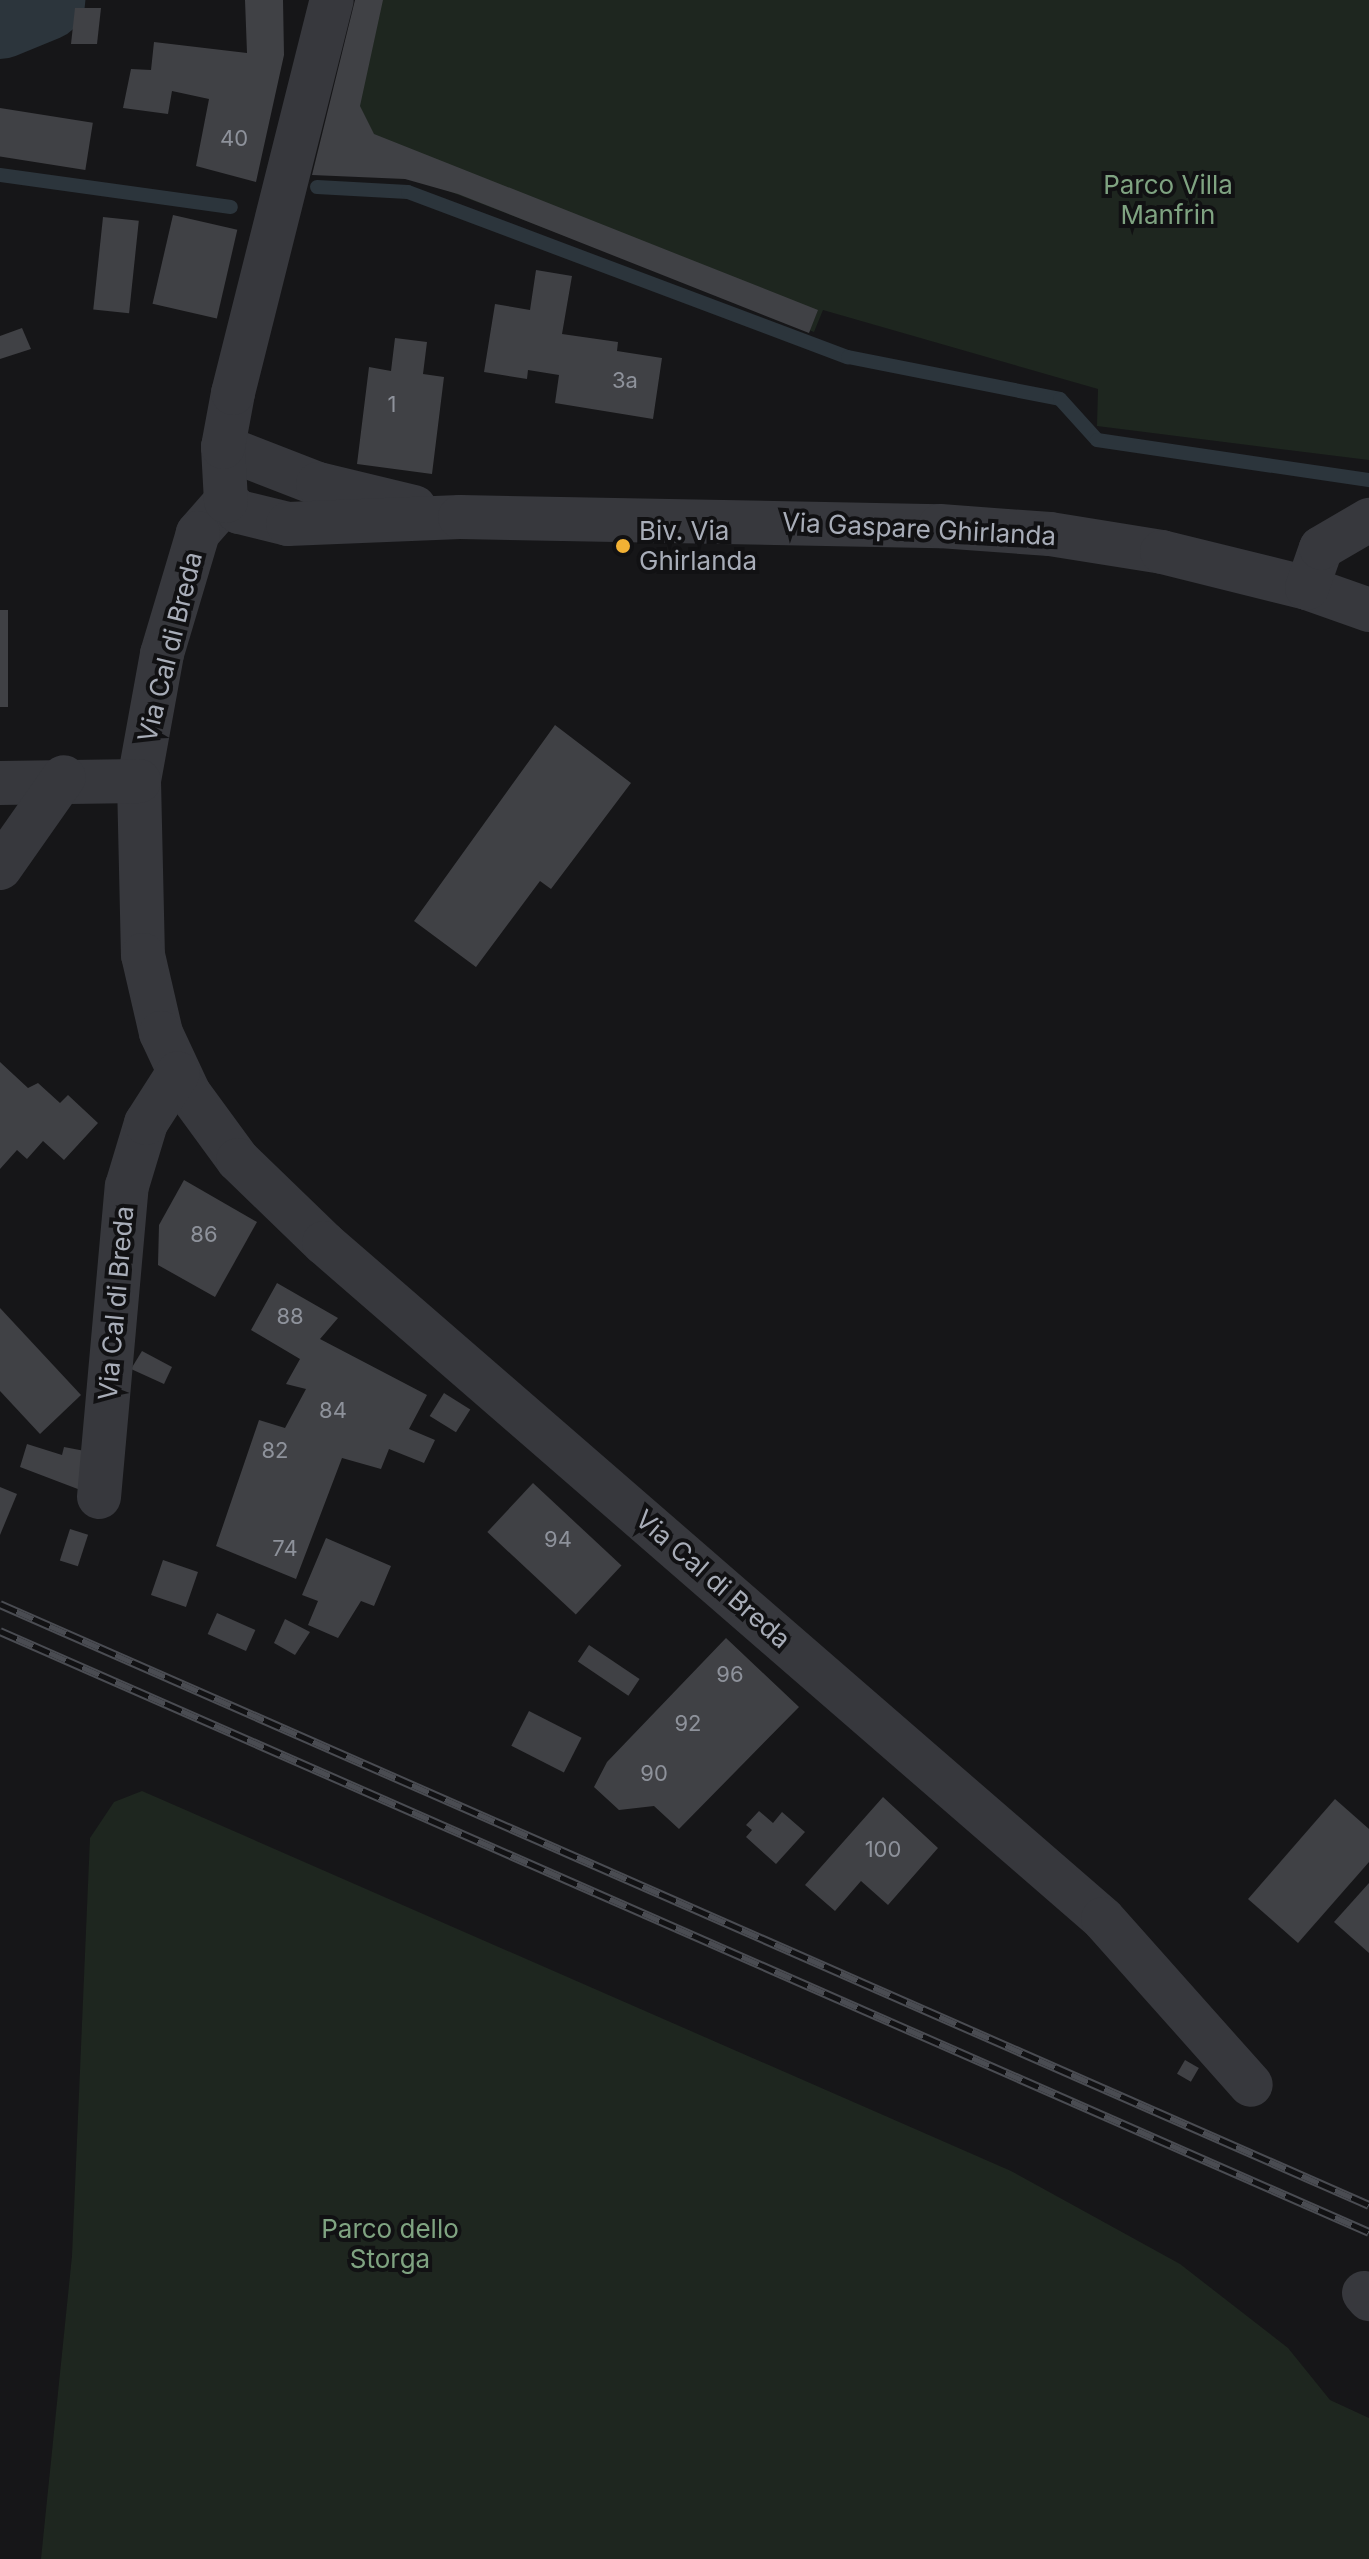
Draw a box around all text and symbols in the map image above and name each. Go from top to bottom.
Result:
house number: 40 [220,126,248,152]
park label: Parco Villa Manfrin [1103,169,1233,230]
house number: 3a [612,368,638,394]
house number: 1 [388,392,396,418]
street label: Via Gaspare Ghirlanda [781,506,1057,552]
place label: Biv. Via Ghirlanda [639,515,757,576]
marker: Biv. Via Ghirlanda [614,537,632,555]
street label: Via Cal di Breda [131,549,209,745]
street label: Via Cal di Breda [92,1205,140,1401]
house number: 86 [190,1222,218,1248]
house number: 88 [276,1304,304,1330]
house number: 84 [319,1398,347,1424]
house number: 82 [261,1438,289,1464]
street label: Via Cal di Breda [629,1503,797,1655]
house number: 94 [544,1527,572,1553]
house number: 74 [272,1536,298,1562]
house number: 96 [716,1662,744,1688]
house number: 92 [674,1711,702,1737]
house number: 90 [640,1761,668,1787]
house number: 100 [865,1837,901,1863]
park label: Parco dello Storga [321,2213,459,2274]

